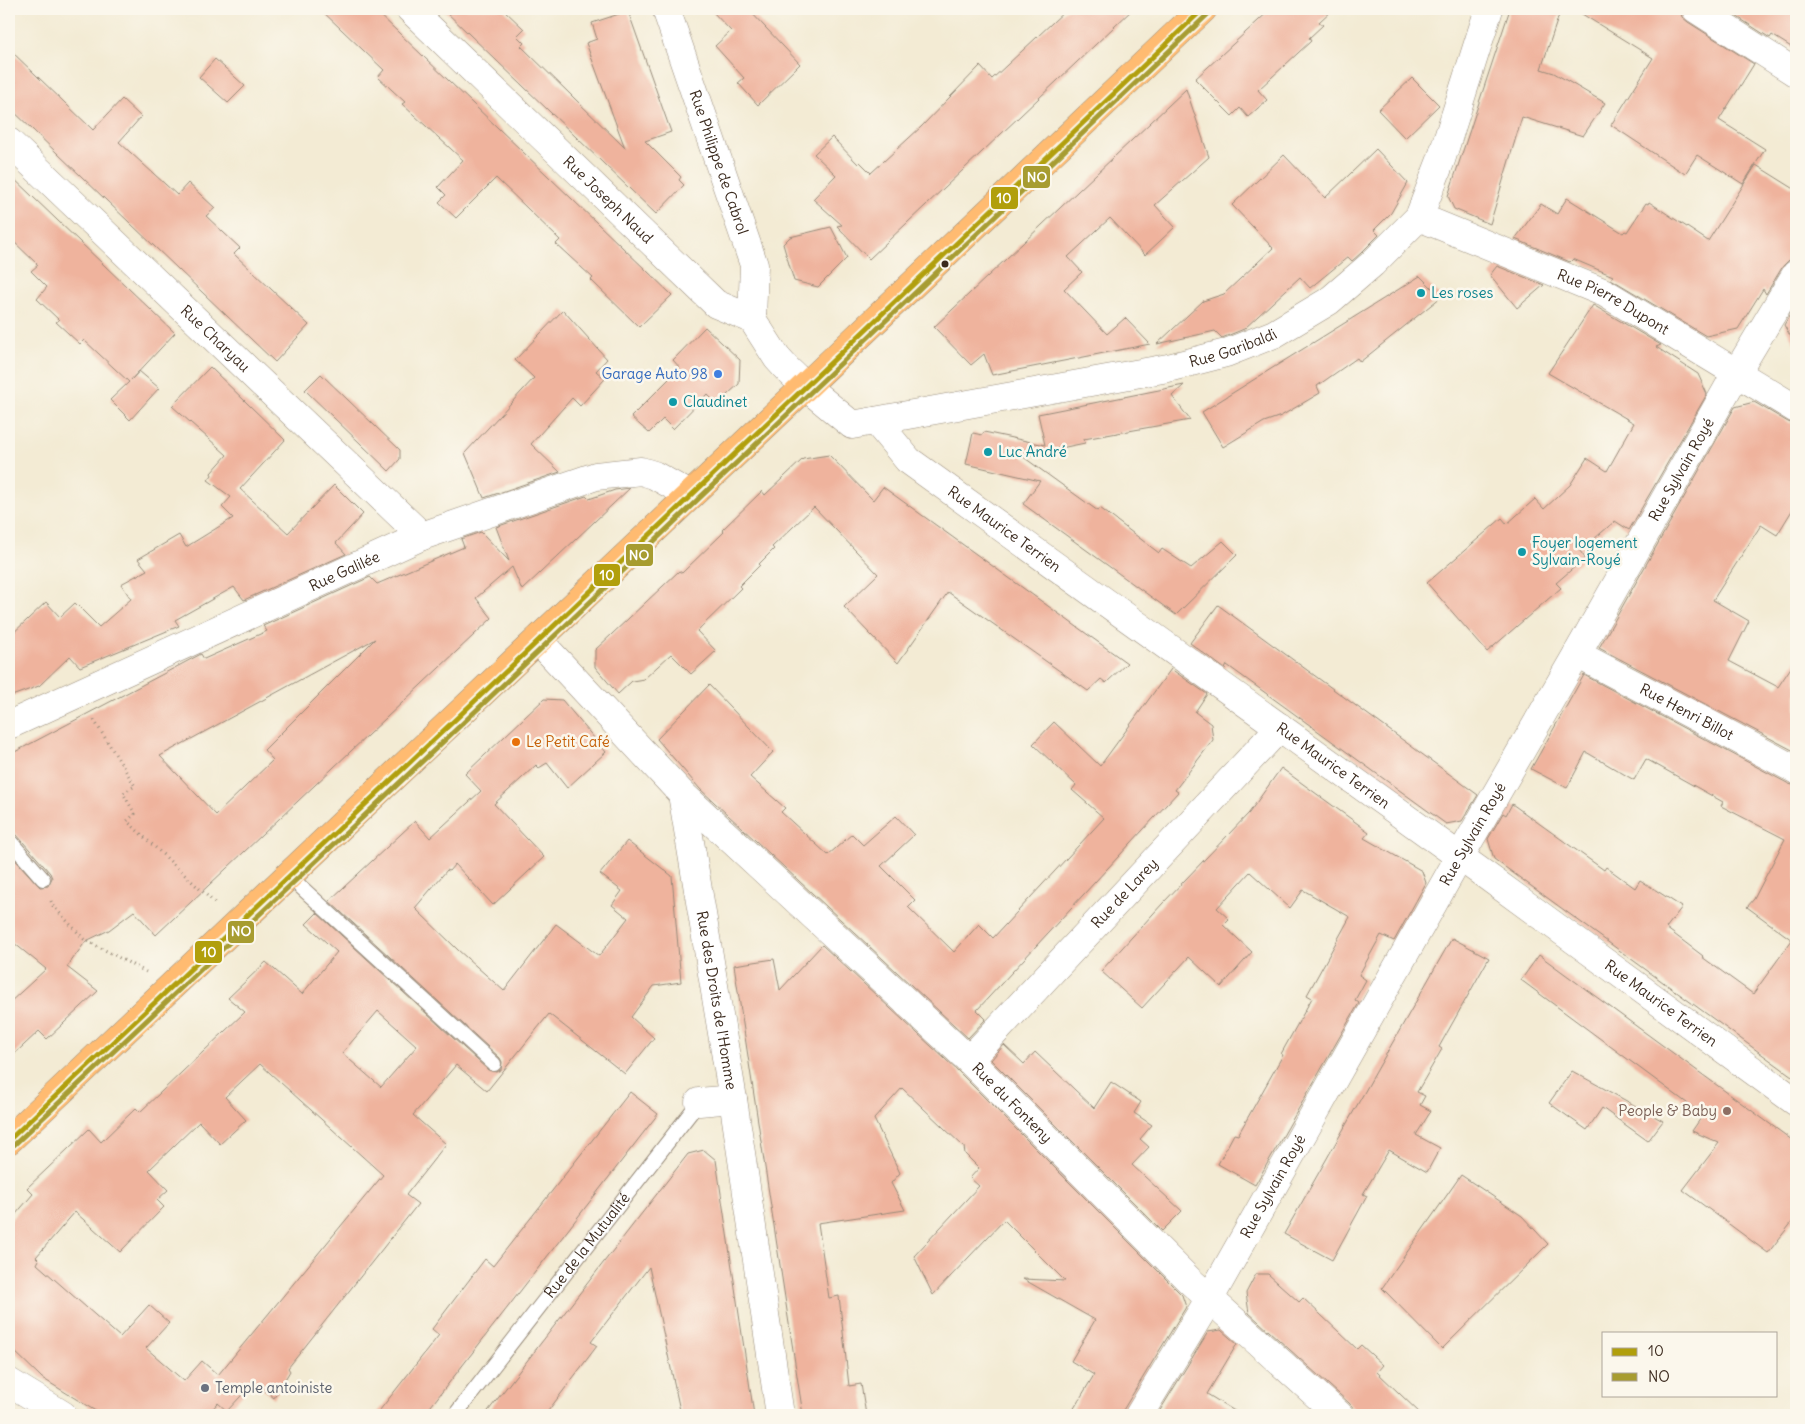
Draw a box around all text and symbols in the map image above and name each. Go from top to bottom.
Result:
street label: Rue Philippe de Cabrol [686,87,753,237]
street label: Rue Joseph Naud [559,152,657,247]
line badge: NO [1022,165,1051,189]
text: NO [1027,168,1047,186]
line badge: 10 [990,186,1019,210]
text: 10 [997,189,1011,207]
unlabelled marker [940,259,950,269]
street label: Rue Pierre Dupont [1555,265,1673,339]
place label: Les roses [1431,283,1494,302]
marker: Les roses [1415,287,1427,299]
street label: Rue Charyau [177,301,254,376]
street label: Rue Garibaldi [1187,324,1280,371]
place label: Garage Auto 98 [601,364,708,383]
marker: Garage Auto 98 [712,368,724,380]
place label: Claudinet [683,392,747,411]
marker: Claudinet [667,396,679,408]
street label: Rue Sylvain Royé [1644,414,1718,525]
place label: Luc André [998,442,1067,461]
marker: Luc André [982,446,994,458]
street label: Rue Maurice Terrien [944,482,1065,576]
place label: Foyer logement Sylvain-Royé [1532,533,1638,569]
line badge: NO [625,543,654,567]
text: NO [629,546,649,564]
marker: Foyer logement Sylvain-Royé [1516,546,1528,558]
street label: Rue Galilée [306,547,383,595]
line badge: 10 [593,563,621,587]
text: 10 [600,566,614,584]
street label: Rue Henri Billot [1637,679,1737,744]
street label: Rue Maurice Terrien [1273,718,1394,813]
place label: Le Petit Café [526,732,610,751]
marker: Le Petit Café [510,736,522,748]
street label: Rue Sylvain Royé [1435,779,1510,889]
street label: Rue de Larey [1087,854,1162,932]
street label: Rue des Droits de l'Homme [693,909,741,1091]
line badge: NO [227,920,255,944]
text: NO [231,922,251,940]
line badge: 10 [194,940,223,964]
text: 10 [202,943,216,961]
street label: Rue Maurice Terrien [1601,955,1722,1051]
street label: Rue du Fonteny [968,1058,1056,1147]
place label: People & Baby [1618,1101,1717,1120]
marker: People & Baby [1721,1105,1733,1117]
street label: Rue Sylvain Royé [1236,1131,1309,1241]
street label: Rue de la Mutualité [540,1189,634,1302]
legend [1602,1332,1778,1396]
text: 10 [1648,1341,1664,1360]
text: NO [1648,1367,1670,1386]
place label: Temple antoiniste [215,1378,332,1397]
marker: Temple antoiniste [199,1382,211,1394]

